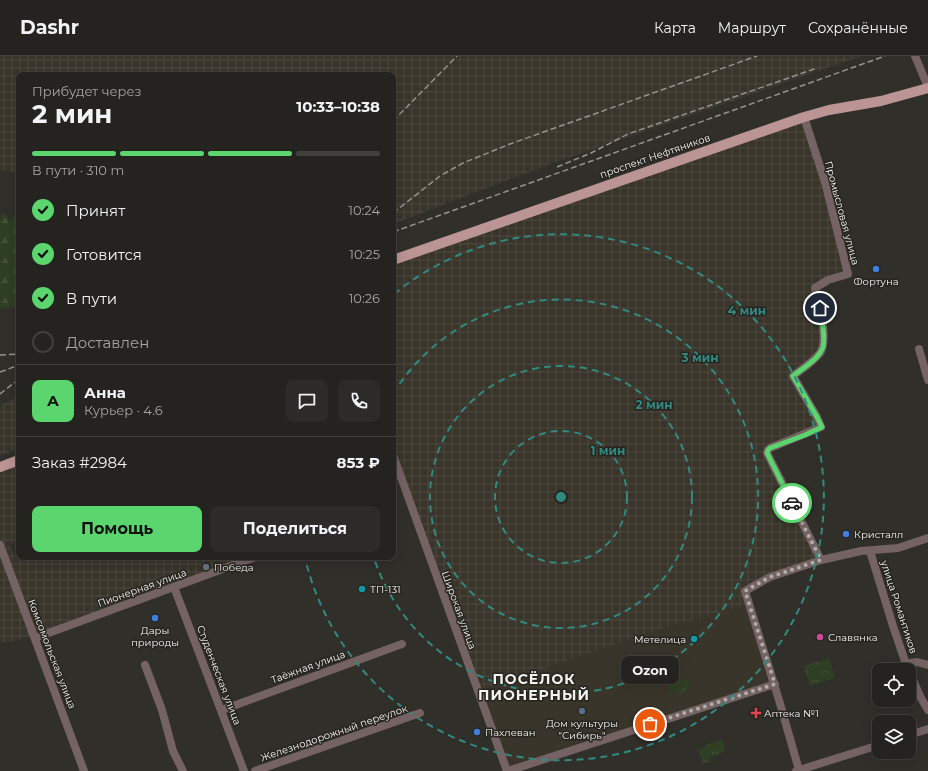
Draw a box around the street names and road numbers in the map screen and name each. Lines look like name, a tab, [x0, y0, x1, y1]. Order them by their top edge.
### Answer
street label: проспект Нефтяников	[598, 131, 712, 181]
street label: Промысловая улица	[822, 160, 862, 266]
street label: улица Романтиков	[877, 558, 920, 655]
street label: Пионерная улица	[96, 566, 188, 610]
street label: Широкая улица	[439, 569, 479, 651]
street label: Комсомольская улица	[25, 597, 79, 711]
street label: Студенческая улица	[194, 623, 244, 727]
street label: Таёжная улица	[269, 648, 347, 686]
street label: Железнодорожный переулок	[259, 702, 409, 764]

